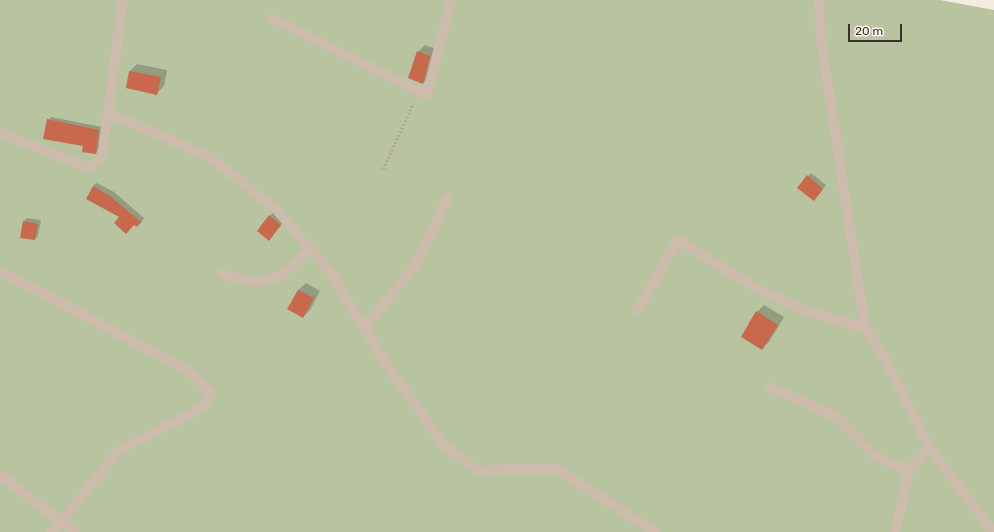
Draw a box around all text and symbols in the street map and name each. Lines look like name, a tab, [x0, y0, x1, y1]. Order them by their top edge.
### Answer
scale bar	[850, 16, 904, 42]
text: 20 m	[855, 24, 883, 38]

